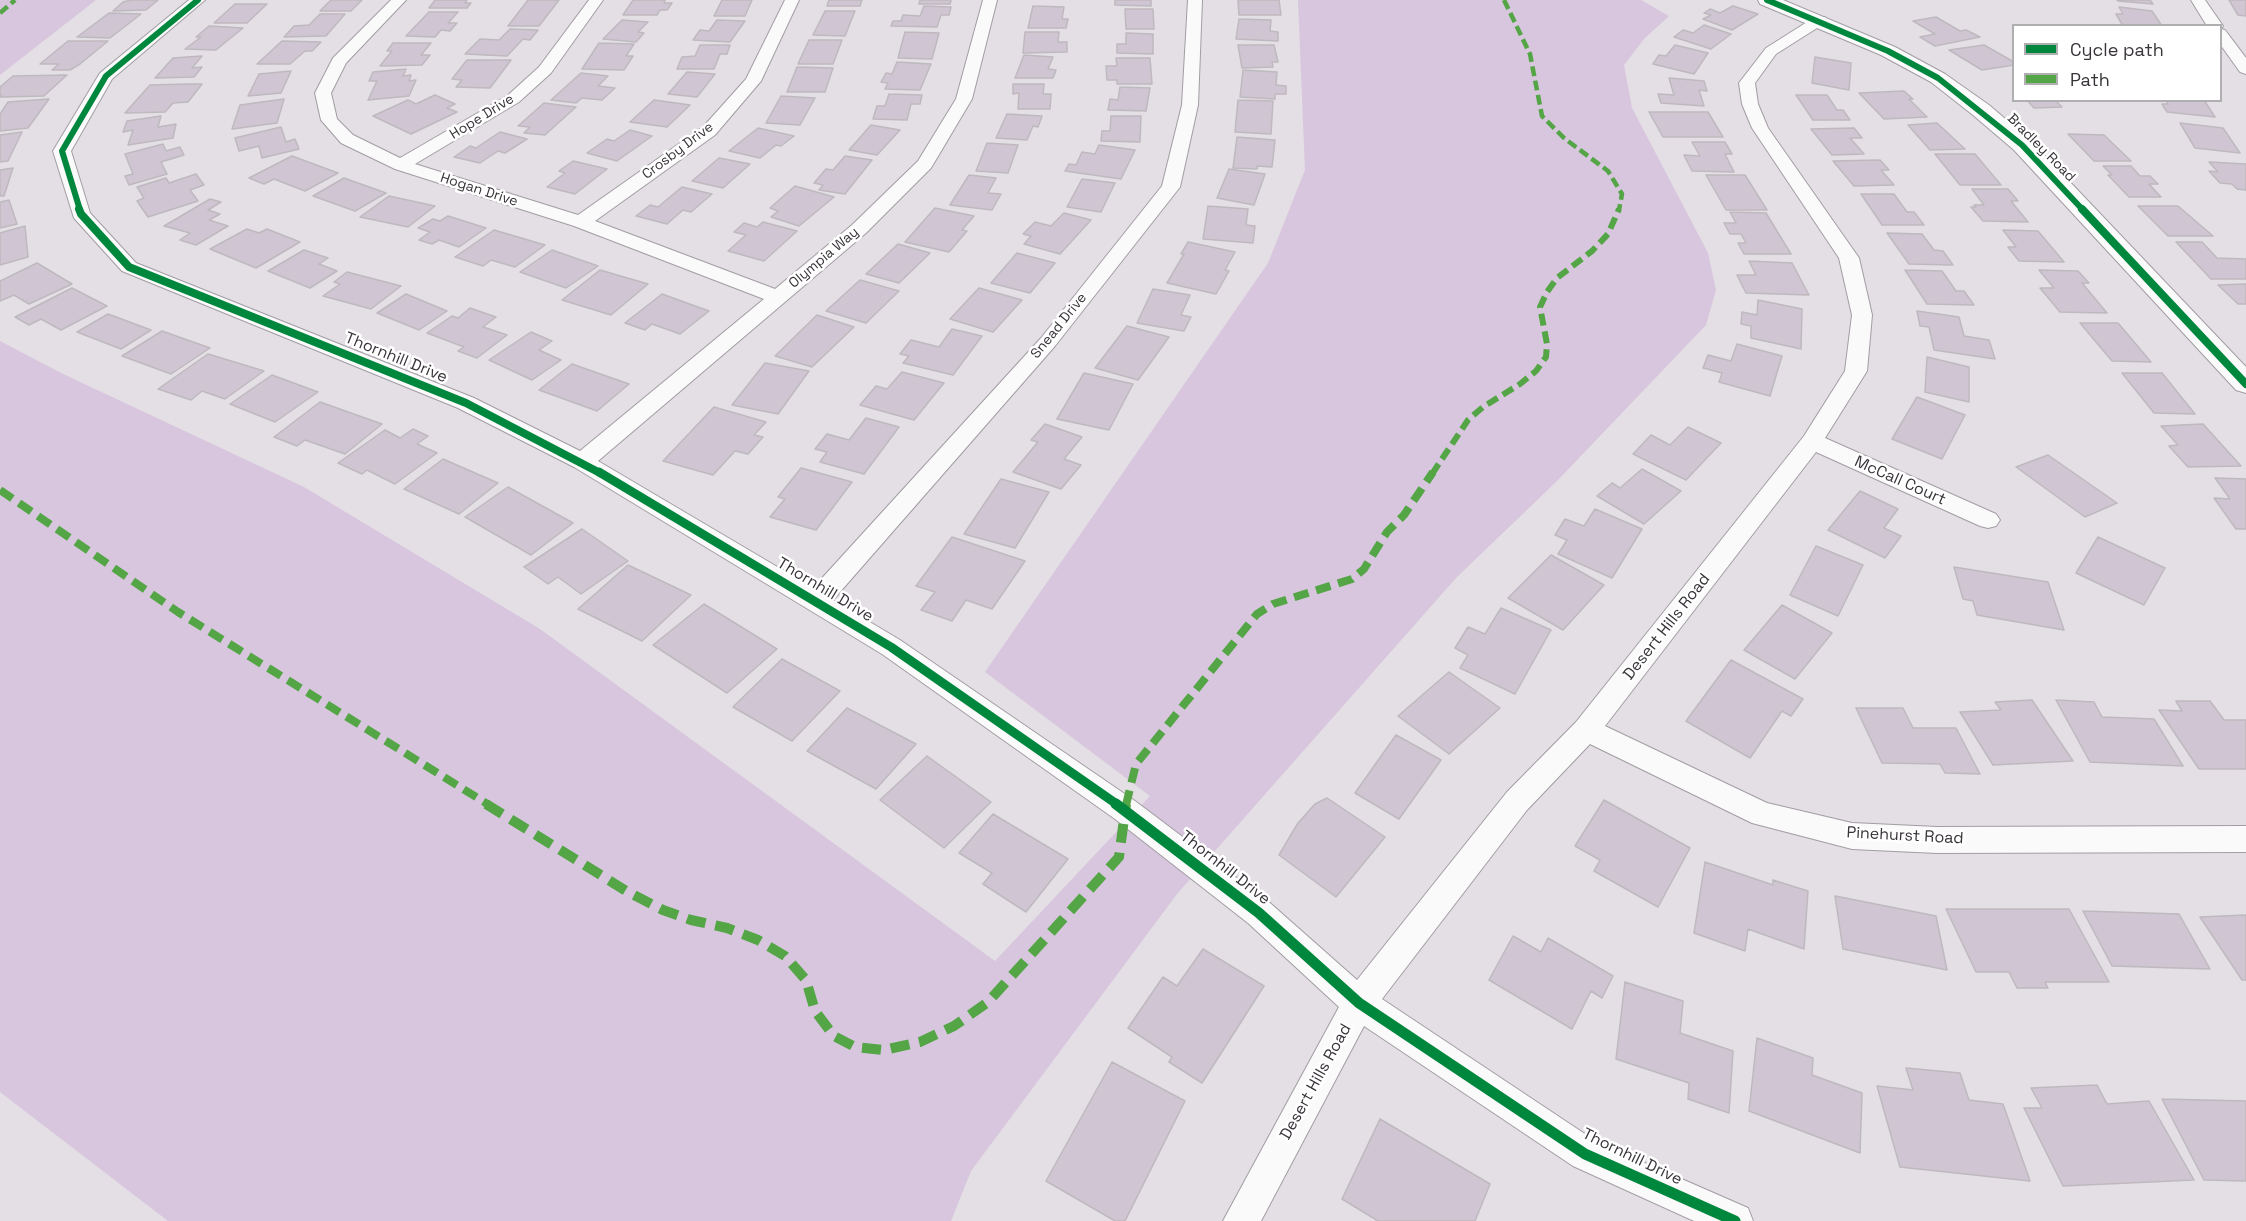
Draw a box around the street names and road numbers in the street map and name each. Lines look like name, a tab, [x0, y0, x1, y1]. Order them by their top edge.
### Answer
street label: Hope Drive	[447, 91, 517, 143]
street label: Bradley Road	[2003, 110, 2079, 186]
street label: Crosby Drive	[639, 119, 717, 183]
street label: Hogan Drive	[438, 170, 520, 210]
street label: Olympia Way	[786, 224, 862, 292]
street label: Snead Drive	[1027, 290, 1091, 362]
street label: Thornhill Drive	[342, 329, 450, 387]
street label: McCall Court	[1851, 452, 1949, 510]
street label: Thornhill Drive	[773, 554, 877, 626]
street label: Desert Hills Road	[1620, 570, 1714, 684]
street label: Pinehurst Road	[1846, 823, 1964, 849]
street label: Thornhill Drive	[1176, 827, 1274, 909]
street label: Desert Hills Road	[1276, 1021, 1356, 1143]
street label: Thornhill Drive	[1579, 1124, 1685, 1190]

